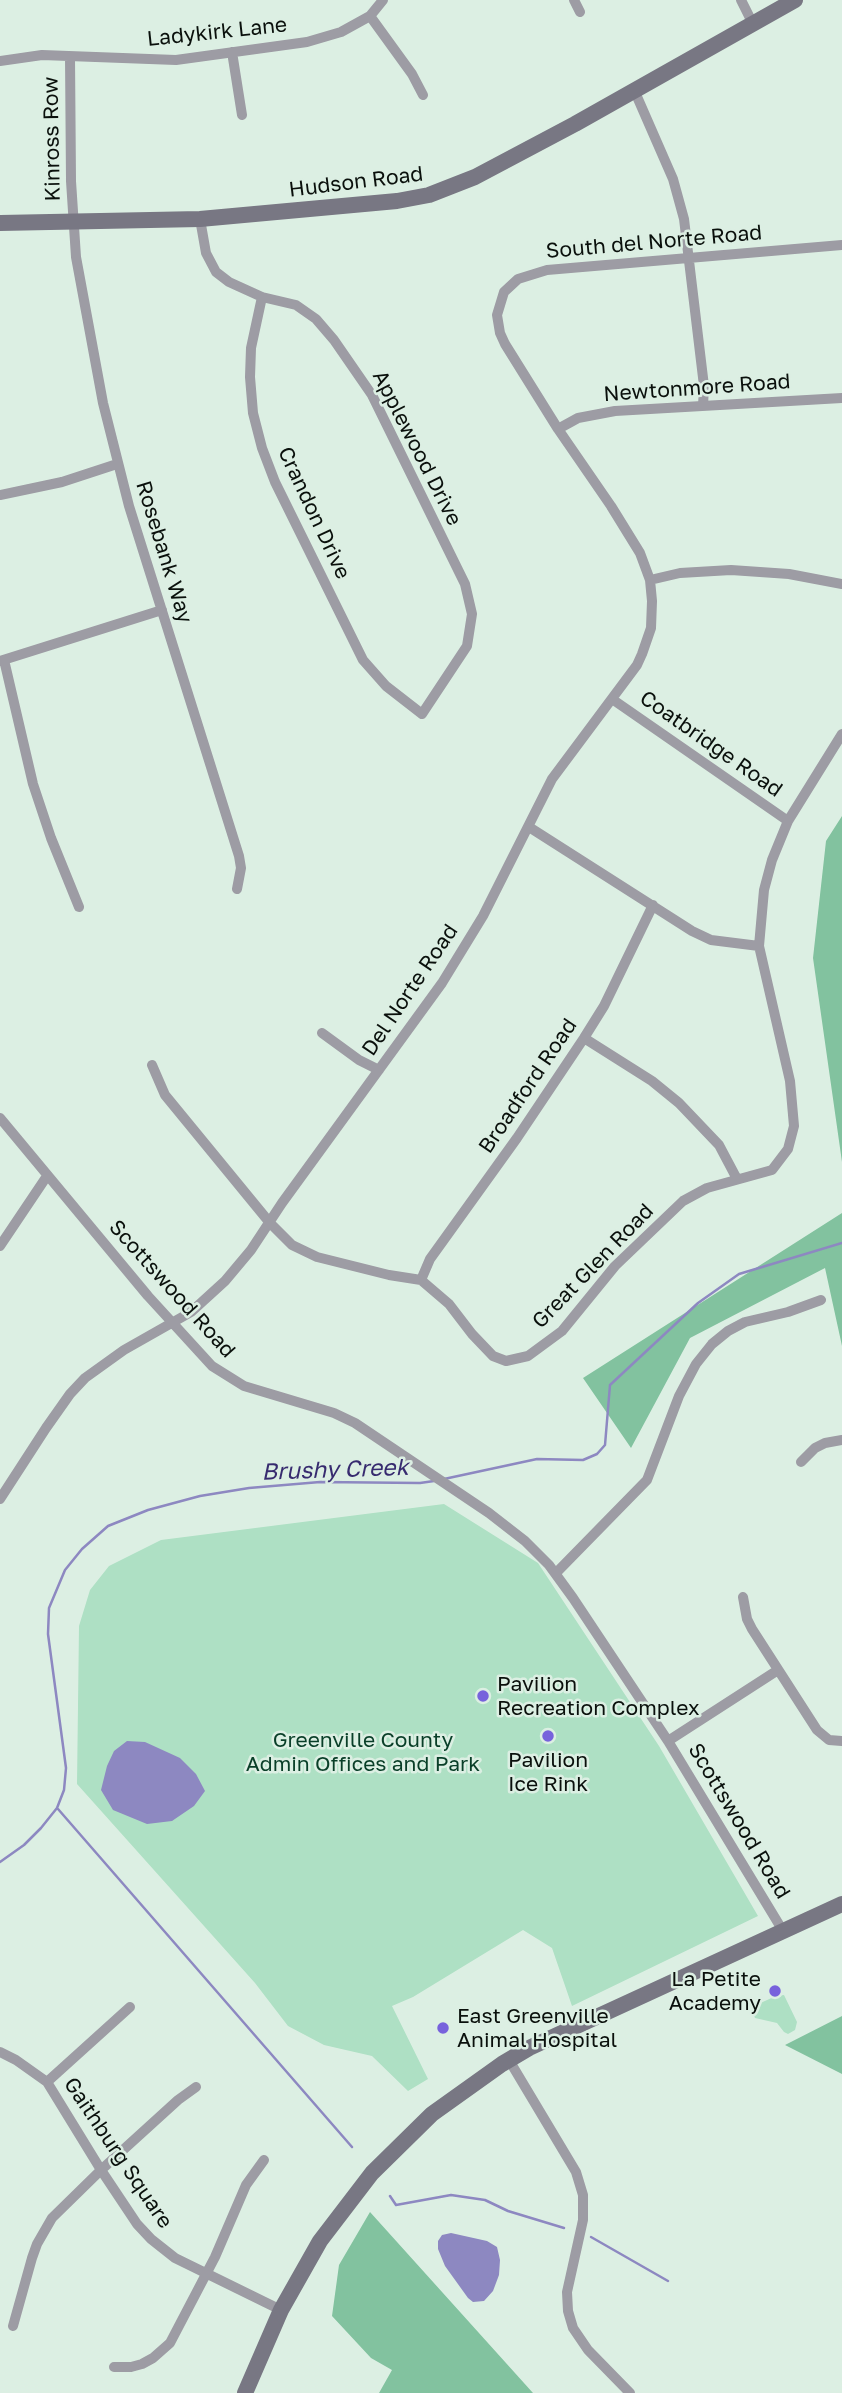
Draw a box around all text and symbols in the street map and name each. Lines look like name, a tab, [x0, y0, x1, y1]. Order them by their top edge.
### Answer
street label: Ladykirk Lane	[146, 12, 288, 52]
street label: Kinross Row	[38, 76, 66, 202]
street label: Hudson Road	[288, 161, 424, 203]
street label: South del Norte Road	[545, 220, 763, 264]
street label: Applewood Drive	[367, 366, 467, 530]
street label: Newtonmore Road	[603, 369, 791, 407]
street label: Crandon Drive	[272, 443, 356, 583]
street label: Rosebank Way	[130, 478, 198, 626]
street label: Coatbridge Road	[635, 685, 787, 803]
street label: Del Norte Road	[357, 919, 463, 1061]
street label: Broadford Road	[474, 1014, 582, 1158]
street label: Great Glen Road	[527, 1198, 659, 1334]
street label: Scottswood Road	[103, 1215, 241, 1363]
water label: Brushy Creek	[261, 1454, 409, 1486]
place label: Pavilion Recreation Complex	[497, 1671, 700, 1721]
marker: Pavilion Recreation Complex	[475, 1688, 491, 1704]
park label: Greenville County Admin Offices and Park	[246, 1727, 480, 1777]
marker: Pavilion Ice Rink	[540, 1728, 556, 1744]
street label: Scottswood Road	[683, 1739, 795, 1903]
place label: Pavilion Ice Rink	[508, 1747, 588, 1797]
place label: La Petite Academy	[669, 1966, 761, 2016]
marker: La Petite Academy	[767, 1983, 783, 1999]
place label: East Greenville Animal Hospital	[457, 2003, 617, 2053]
marker: East Greenville Animal Hospital	[435, 2020, 451, 2036]
street label: Gaithburg Square	[58, 2073, 178, 2233]

